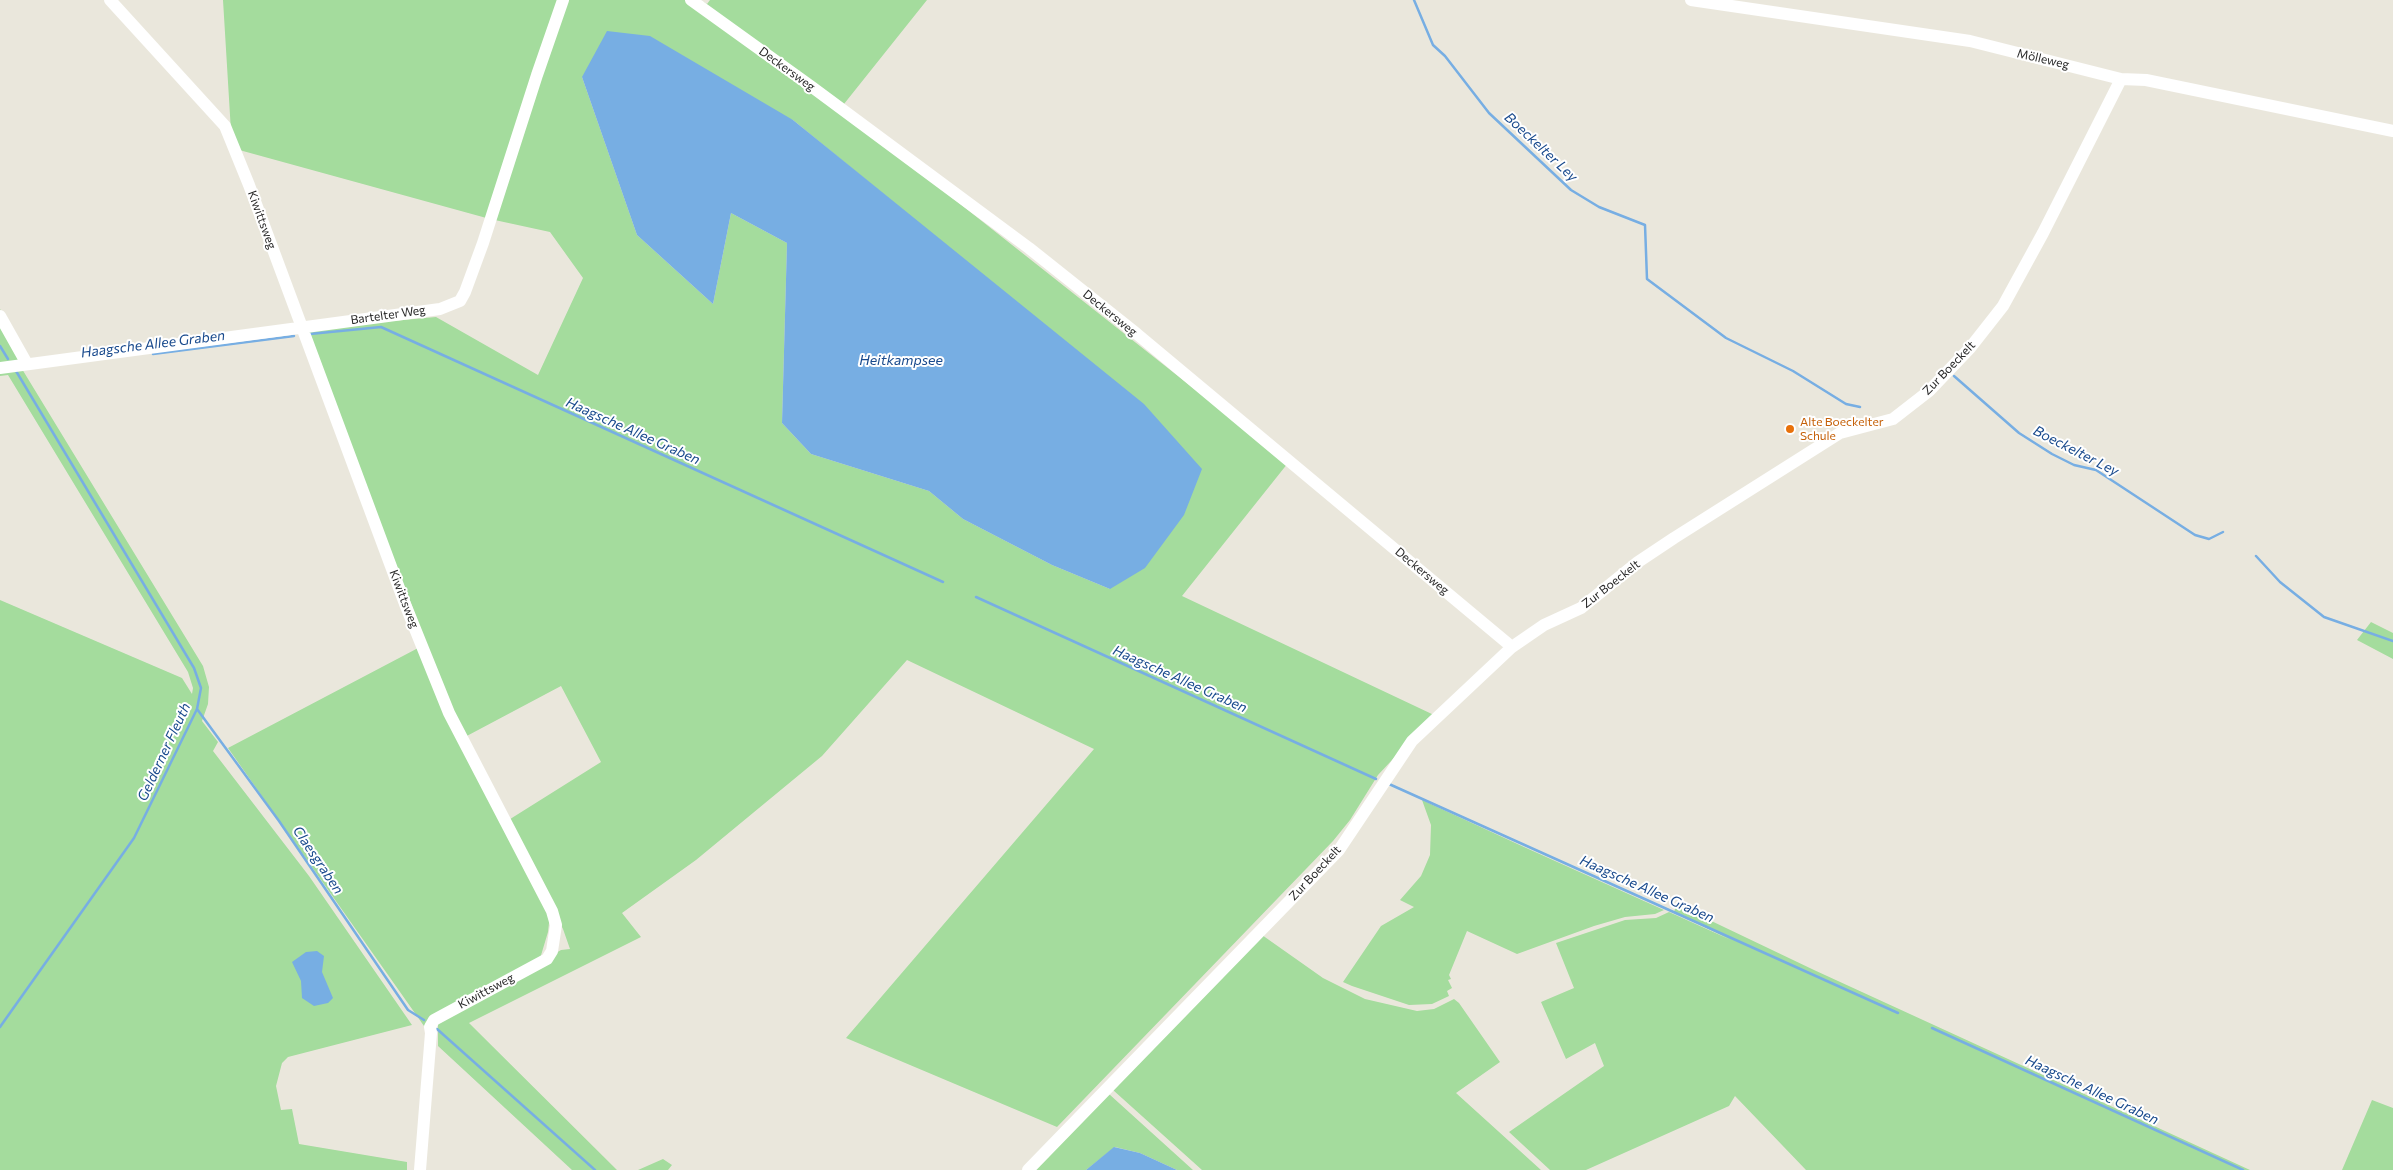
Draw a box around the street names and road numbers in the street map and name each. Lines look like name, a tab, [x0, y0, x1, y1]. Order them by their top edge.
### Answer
street label: Deckersweg	[756, 44, 818, 94]
street label: Mölleweg	[2015, 46, 2071, 72]
street label: Kiwittsweg	[245, 189, 279, 251]
street label: Deckersweg	[1080, 287, 1140, 339]
street label: Bartelter Weg	[350, 303, 426, 327]
street label: Zur Boeckelt	[1920, 338, 1978, 398]
street label: Deckersweg	[1392, 544, 1452, 598]
street label: Zur Boeckelt	[1579, 557, 1643, 611]
street label: Kiwittsweg	[386, 568, 422, 630]
street label: Zur Boeckelt	[1286, 843, 1344, 903]
street label: Kiwittsweg	[456, 970, 516, 1012]

